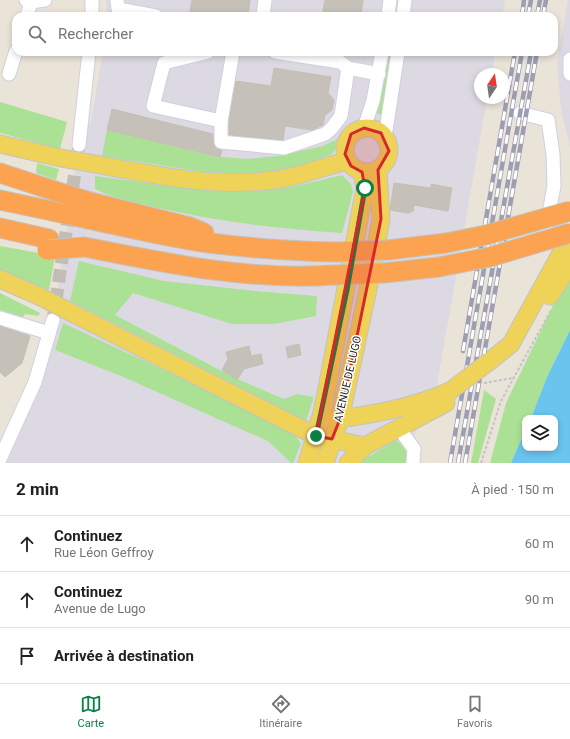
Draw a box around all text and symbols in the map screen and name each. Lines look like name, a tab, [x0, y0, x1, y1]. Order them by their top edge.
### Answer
search box	[12, 12, 558, 56]
icon: search	[26, 23, 48, 45]
text: Rechercher	[58, 25, 133, 43]
north arrow	[474, 68, 510, 104]
route start	[356, 179, 374, 197]
street label: AVENUE DE LUGO	[332, 335, 364, 423]
map controls	[522, 415, 558, 451]
button: layers	[522, 415, 558, 451]
route end	[307, 427, 325, 445]
text: 2 min	[16, 479, 59, 499]
text: À pied · 150 m	[471, 482, 554, 497]
text: Continuez	[54, 527, 122, 545]
icon: ahead	[16, 533, 38, 555]
text: 60 m	[525, 536, 554, 551]
text: Rue Léon Geffroy	[54, 545, 154, 560]
text: Continuez	[54, 583, 122, 601]
icon: ahead	[16, 589, 38, 611]
text: 90 m	[525, 592, 554, 607]
text: Avenue de Lugo	[54, 601, 146, 616]
icon: arrive	[16, 645, 38, 667]
text: Arrivée à destination	[54, 647, 194, 665]
tab: Carte	[78, 693, 104, 730]
tab: Itinéraire	[259, 693, 302, 730]
tab: Favoris	[457, 693, 492, 730]

